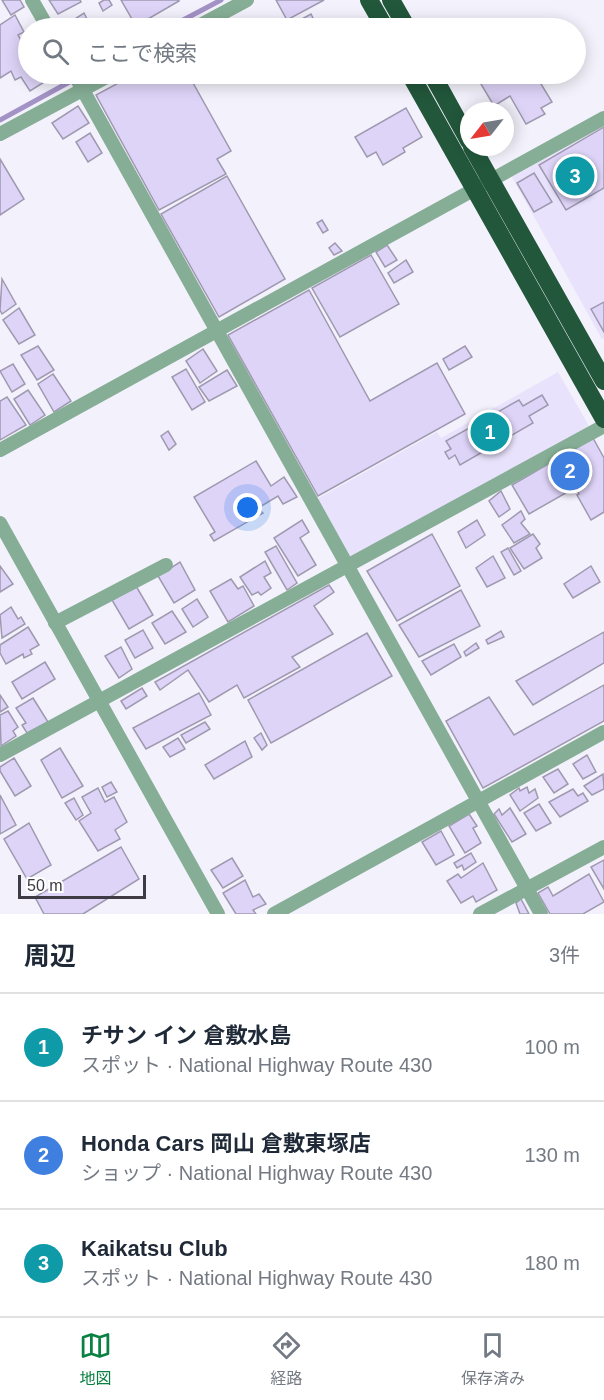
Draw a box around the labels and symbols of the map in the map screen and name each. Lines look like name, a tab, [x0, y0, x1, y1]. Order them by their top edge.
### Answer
north arrow	[460, 102, 514, 156]
pin: 3	[556, 154, 594, 198]
pin: 1	[470, 410, 510, 454]
pin: 2	[550, 448, 590, 494]
your location	[233, 493, 262, 522]
scale bar	[18, 872, 146, 900]

